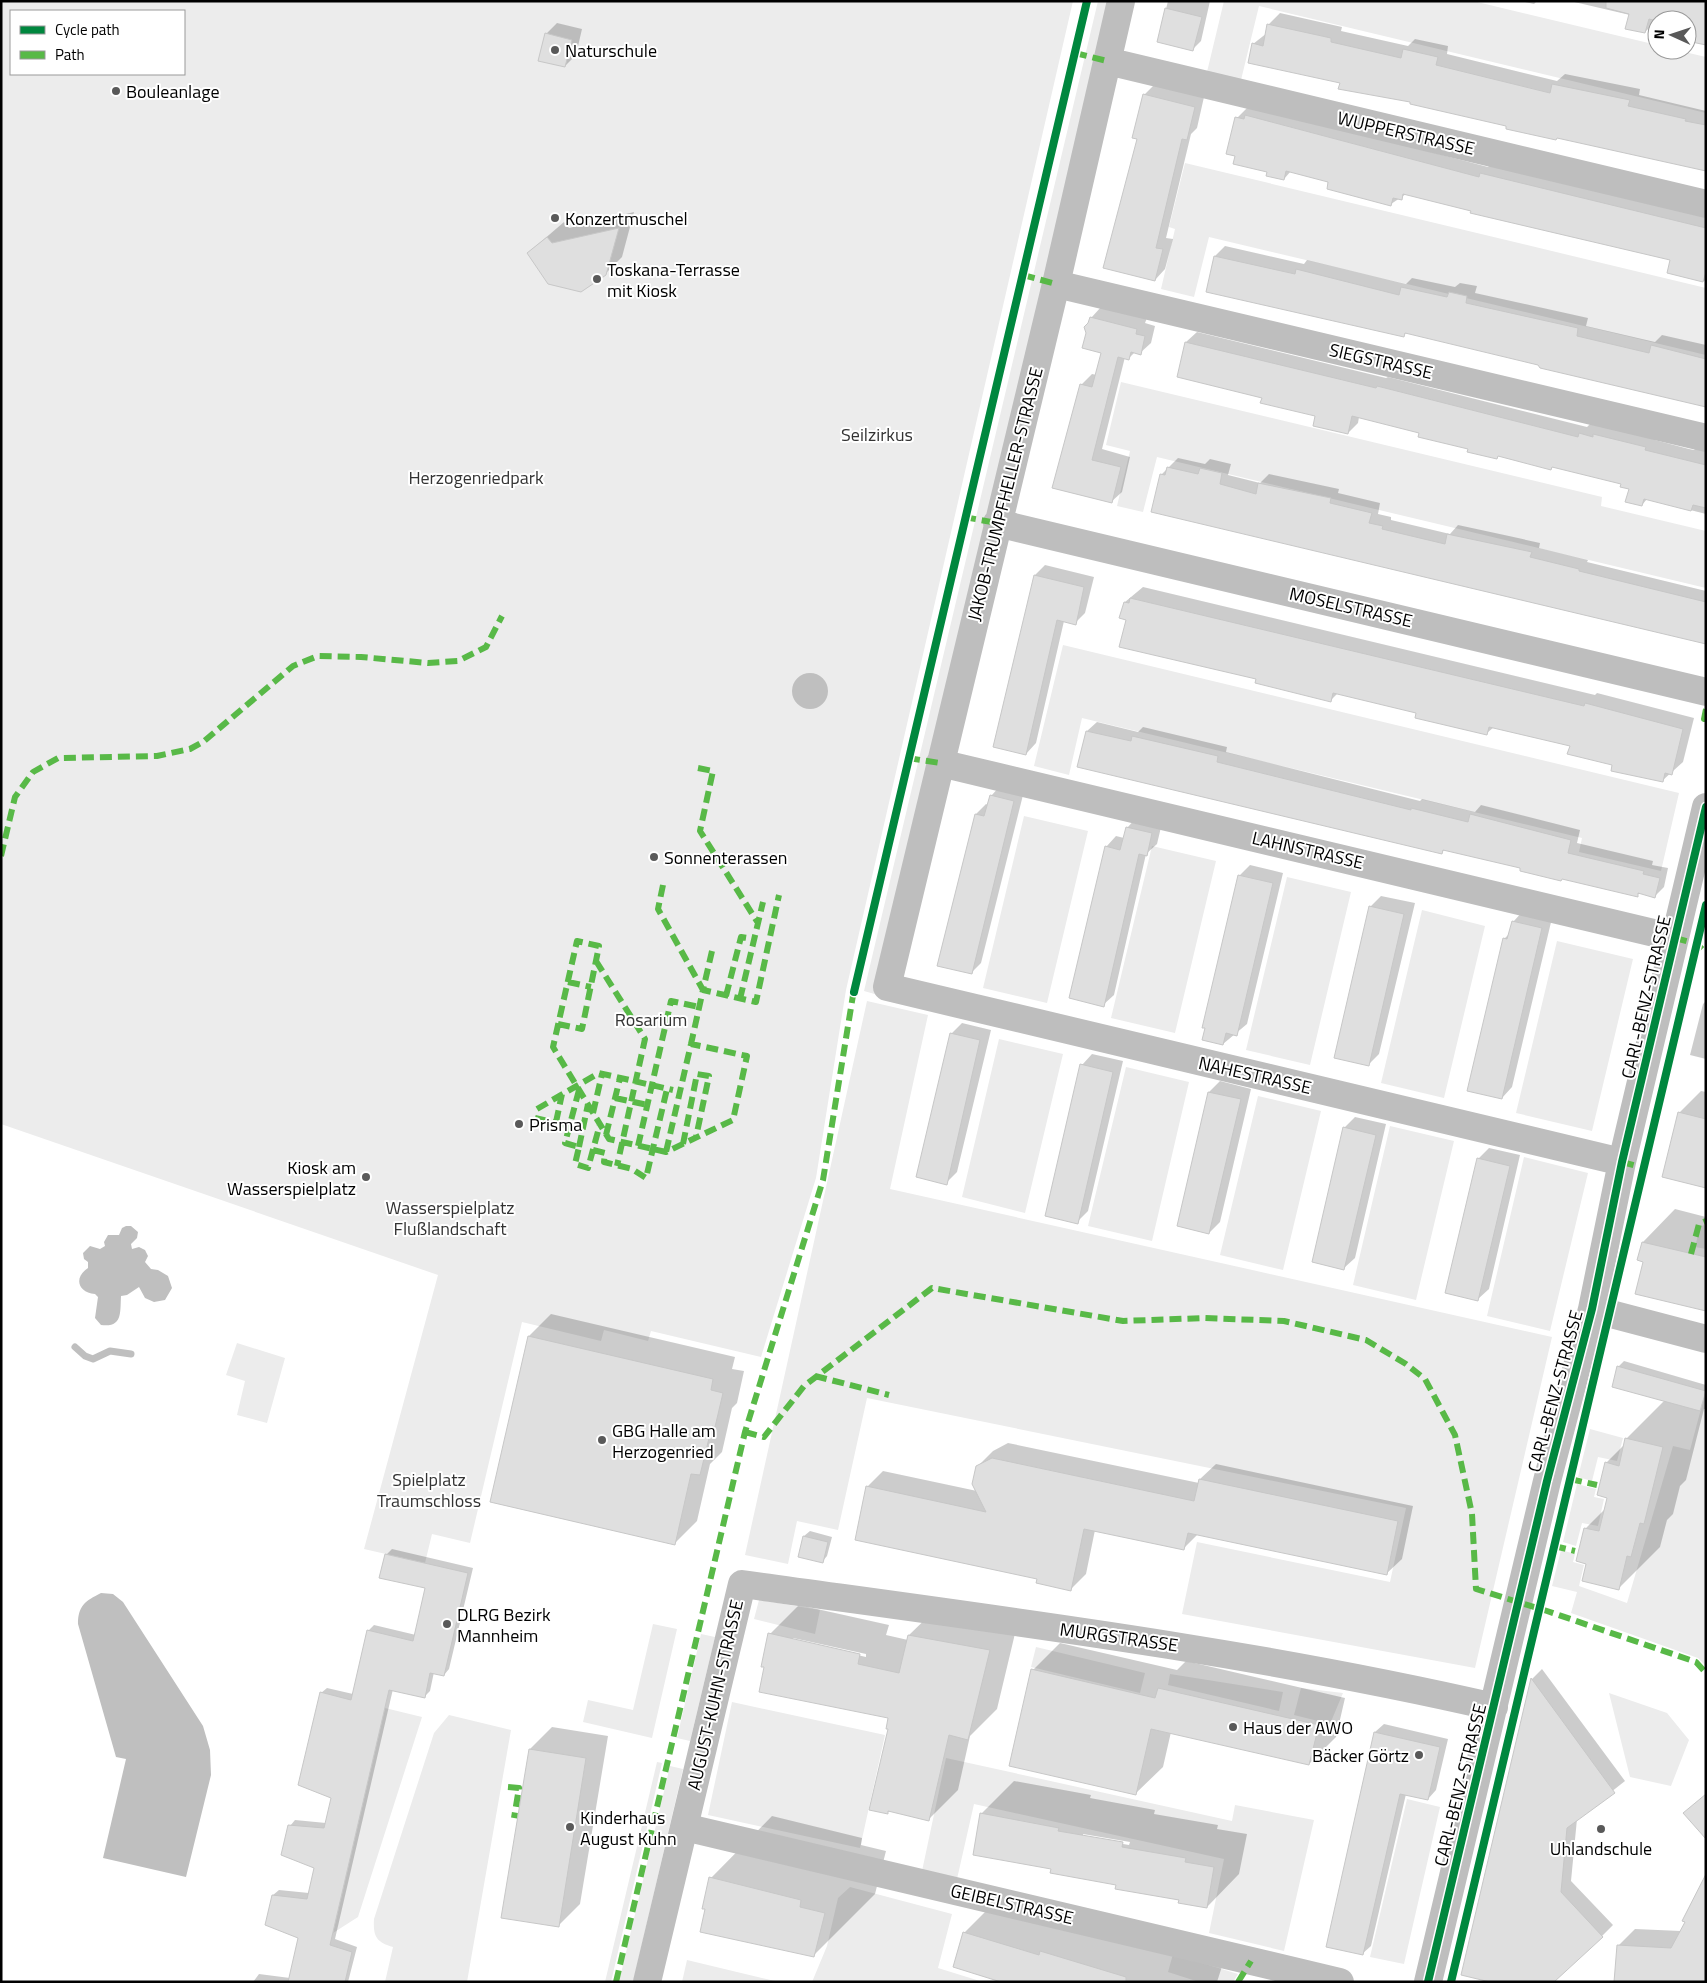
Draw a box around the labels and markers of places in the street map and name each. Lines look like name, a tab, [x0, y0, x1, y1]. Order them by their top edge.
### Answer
place label: Naturschule	[565, 37, 657, 64]
marker: Naturschule	[549, 44, 561, 56]
place label: Bouleanlage	[126, 78, 220, 105]
marker: Bouleanlage	[110, 85, 122, 97]
place label: Konzertmuschel	[565, 205, 688, 232]
marker: Konzertmuschel	[549, 212, 561, 224]
place label: Toskana-Terrasse mit Kiosk	[607, 256, 740, 304]
marker: Toskana-Terrasse mit Kiosk	[591, 273, 603, 285]
place label: Sonnenterassen	[664, 844, 787, 871]
marker: Sonnenterassen	[648, 851, 660, 863]
place label: Prisma	[529, 1111, 582, 1138]
marker: Prisma	[513, 1118, 525, 1130]
place label: Kiosk am Wasserspielplatz	[227, 1154, 356, 1202]
marker: Kiosk am Wasserspielplatz	[360, 1171, 372, 1183]
place label: GBG Halle am Herzogenried	[612, 1417, 716, 1465]
marker: GBG Halle am Herzogenried	[596, 1434, 608, 1446]
place label: DLRG Bezirk Mannheim	[457, 1601, 551, 1649]
marker: DLRG Bezirk Mannheim	[441, 1618, 453, 1630]
place label: Haus der AWO	[1243, 1714, 1353, 1741]
marker: Haus der AWO	[1227, 1721, 1239, 1733]
place label: Bäcker Görtz	[1312, 1742, 1409, 1769]
marker: Bäcker Görtz	[1413, 1749, 1425, 1761]
place label: Kinderhaus August Kuhn	[580, 1804, 677, 1852]
marker: Kinderhaus August Kuhn	[564, 1821, 576, 1833]
marker: Uhlandschule	[1595, 1823, 1607, 1835]
place label: Uhlandschule	[1550, 1835, 1652, 1862]

